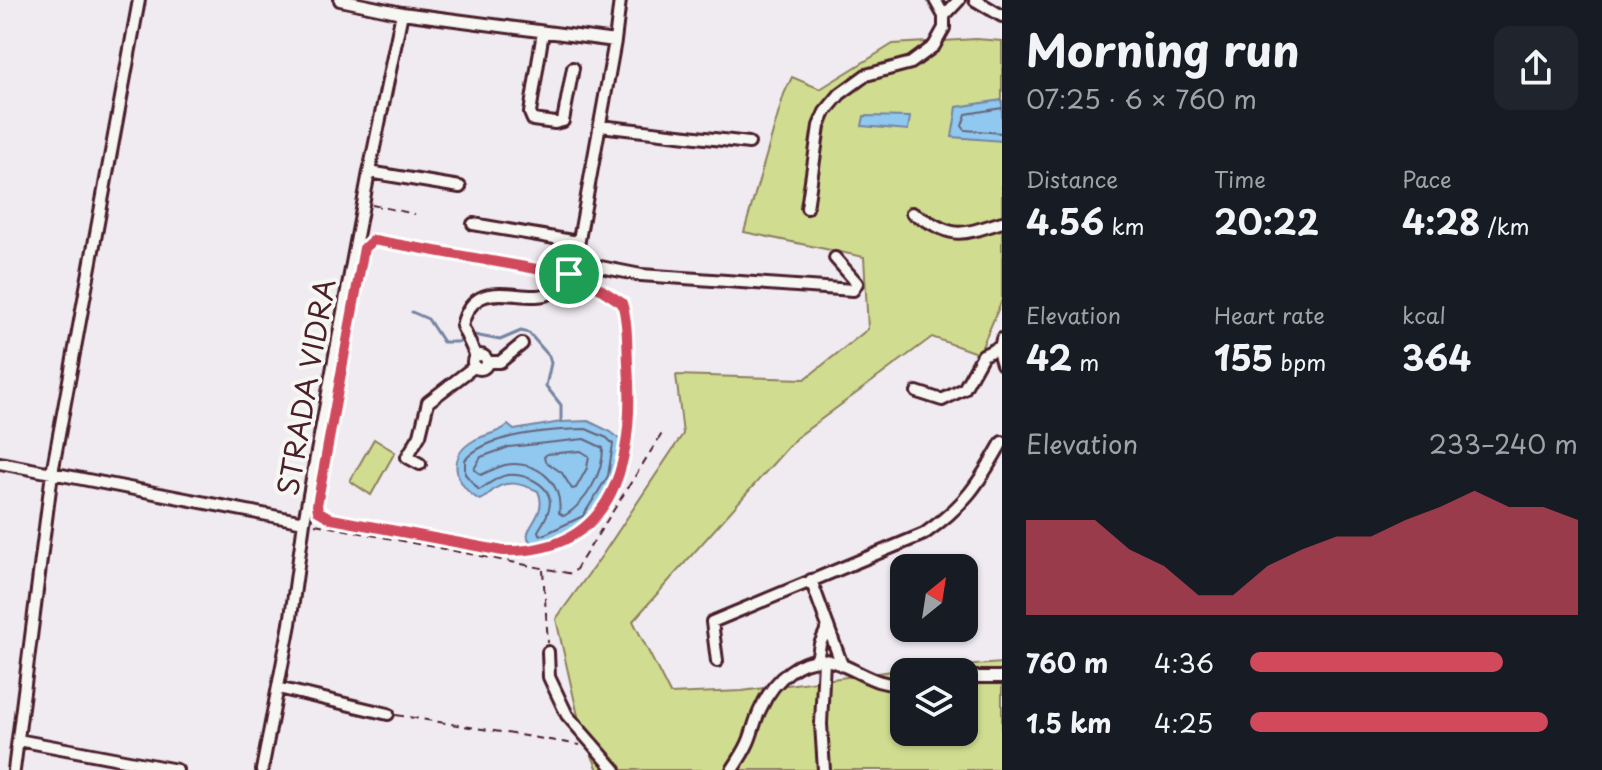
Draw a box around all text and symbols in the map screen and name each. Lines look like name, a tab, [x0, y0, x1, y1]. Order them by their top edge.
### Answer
text: Morning run	[1026, 16, 1300, 82]
button: share	[1494, 26, 1578, 110]
text: 07:25 · 6 × 760 m	[1026, 79, 1257, 118]
text: Distance	[1026, 162, 1118, 195]
text: Time	[1214, 162, 1266, 195]
text: Pace	[1402, 162, 1452, 195]
text: 4.56	[1026, 195, 1104, 247]
text: 20:22	[1214, 195, 1319, 247]
text: 4:28	[1402, 195, 1480, 247]
text: km	[1104, 209, 1144, 242]
text: /km	[1480, 209, 1530, 242]
pin	[535, 240, 603, 308]
icon: arrive	[547, 252, 591, 296]
street label: STRADA VIDRA	[265, 275, 345, 499]
text: Elevation	[1026, 298, 1121, 331]
text: Heart rate	[1214, 298, 1325, 331]
text: kcal	[1402, 298, 1446, 331]
text: 42	[1026, 331, 1072, 383]
text: 155	[1214, 331, 1273, 383]
text: 364	[1402, 331, 1471, 383]
text: m	[1072, 345, 1099, 378]
text: bpm	[1273, 345, 1326, 378]
text: Elevation	[1026, 424, 1138, 463]
text: 233–240 m	[1429, 424, 1578, 463]
north arrow	[890, 554, 978, 642]
map controls	[890, 554, 978, 746]
text: 760 m	[1026, 643, 1108, 682]
text: 4:36	[1154, 643, 1214, 682]
button: layers	[890, 658, 978, 746]
text: 1.5 km	[1026, 703, 1112, 742]
text: 4:25	[1154, 703, 1213, 742]

